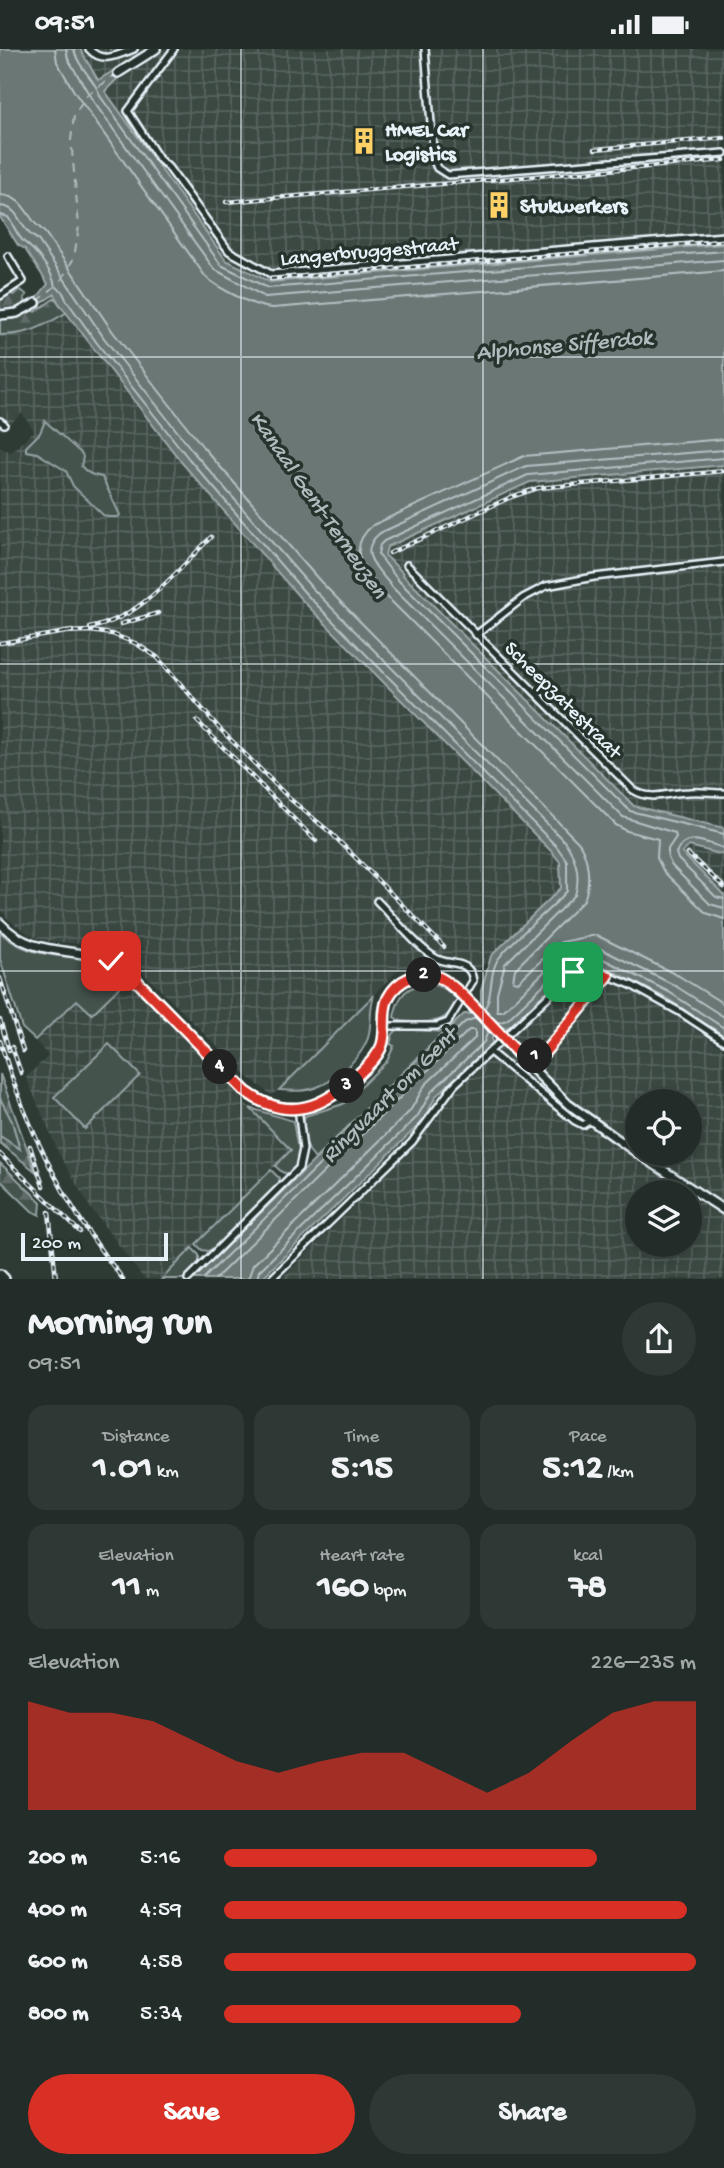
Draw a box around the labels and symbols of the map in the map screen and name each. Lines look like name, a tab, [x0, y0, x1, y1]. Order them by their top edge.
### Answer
place label: HMEL Car Logistics	[385, 120, 470, 169]
building icon: HMEL Car Logistics	[349, 126, 379, 156]
building icon: Stukwerkers	[484, 190, 514, 220]
place label: Stukwerkers	[520, 196, 629, 221]
street label: Langerbruggestraat	[279, 233, 462, 274]
water label: Alphonse Sifferdok	[475, 325, 656, 368]
water label: Kanaal Gent-Terneuzen	[242, 407, 392, 605]
street label: Scheepzatestraat	[497, 637, 627, 767]
pin	[81, 931, 141, 991]
pin	[543, 942, 603, 1002]
pin: 2	[406, 957, 442, 993]
water label: Ringvaart om Gent	[317, 1021, 466, 1170]
pin: 1	[518, 1039, 552, 1073]
pin: 4	[202, 1049, 238, 1085]
pin: 3	[330, 1069, 364, 1103]
scale bar	[21, 1230, 168, 1262]

